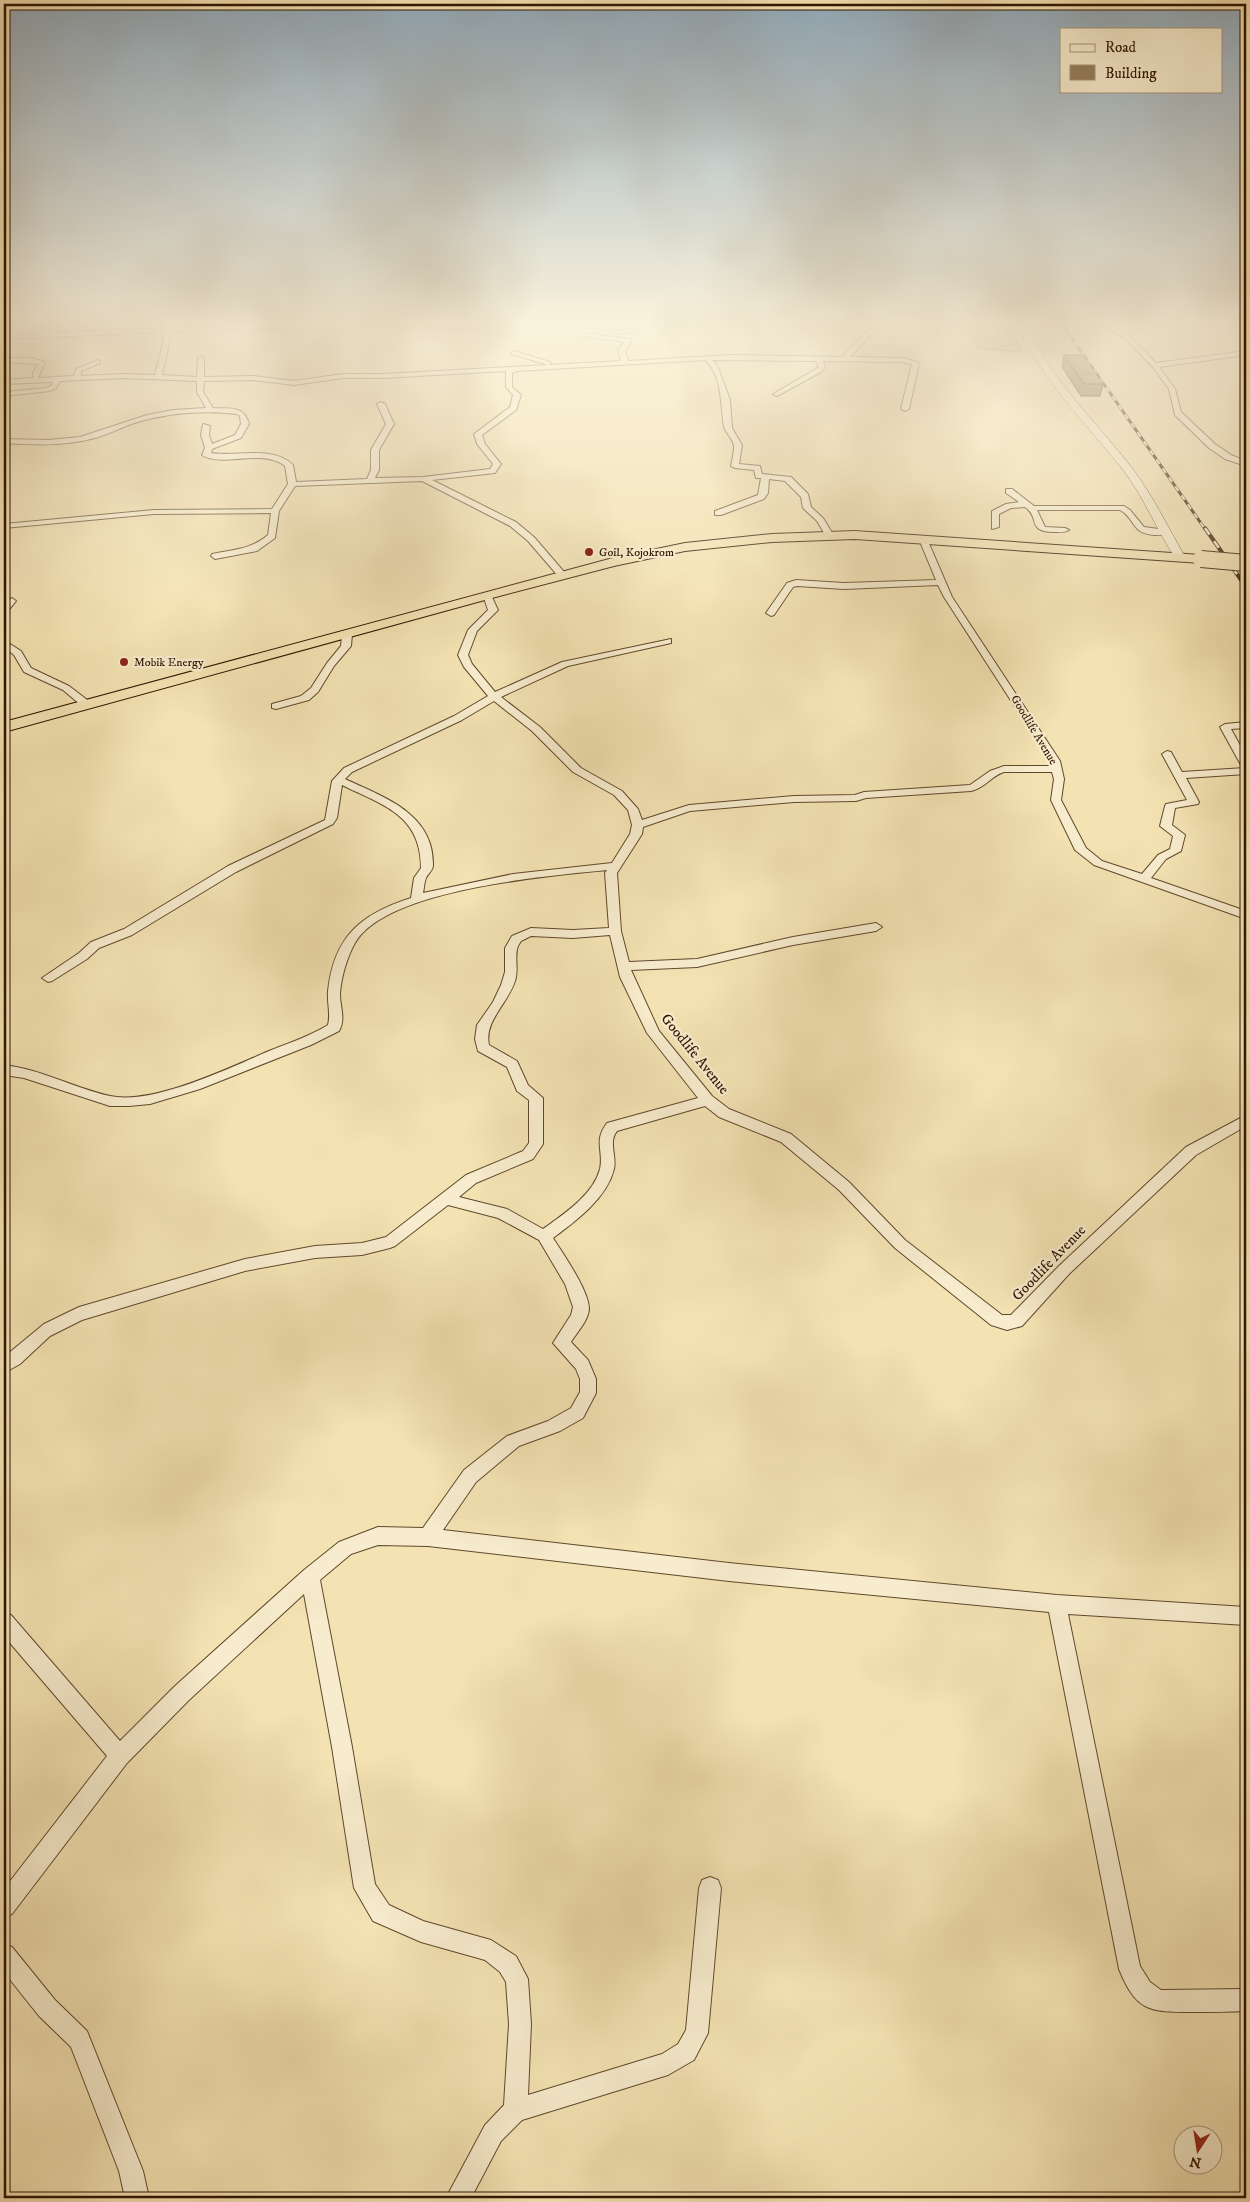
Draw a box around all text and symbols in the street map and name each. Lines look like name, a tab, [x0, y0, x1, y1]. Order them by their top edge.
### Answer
legend	[1060, 28, 1222, 92]
text: Road	[1105, 38, 1137, 57]
text: Building	[1105, 64, 1157, 83]
place label: Goil, Kojokrom	[599, 545, 674, 560]
marker: Goil, Kojokrom	[583, 546, 595, 558]
place label: Mobik Energy	[134, 655, 204, 670]
marker: Mobik Energy	[118, 656, 130, 668]
street label: Goodlife Avenue	[1007, 692, 1061, 768]
street label: Goodlife Avenue	[657, 1010, 733, 1098]
street label: Goodlife Avenue	[1008, 1221, 1090, 1305]
north arrow	[1172, 2124, 1222, 2174]
text: N	[1188, 2152, 1203, 2172]

